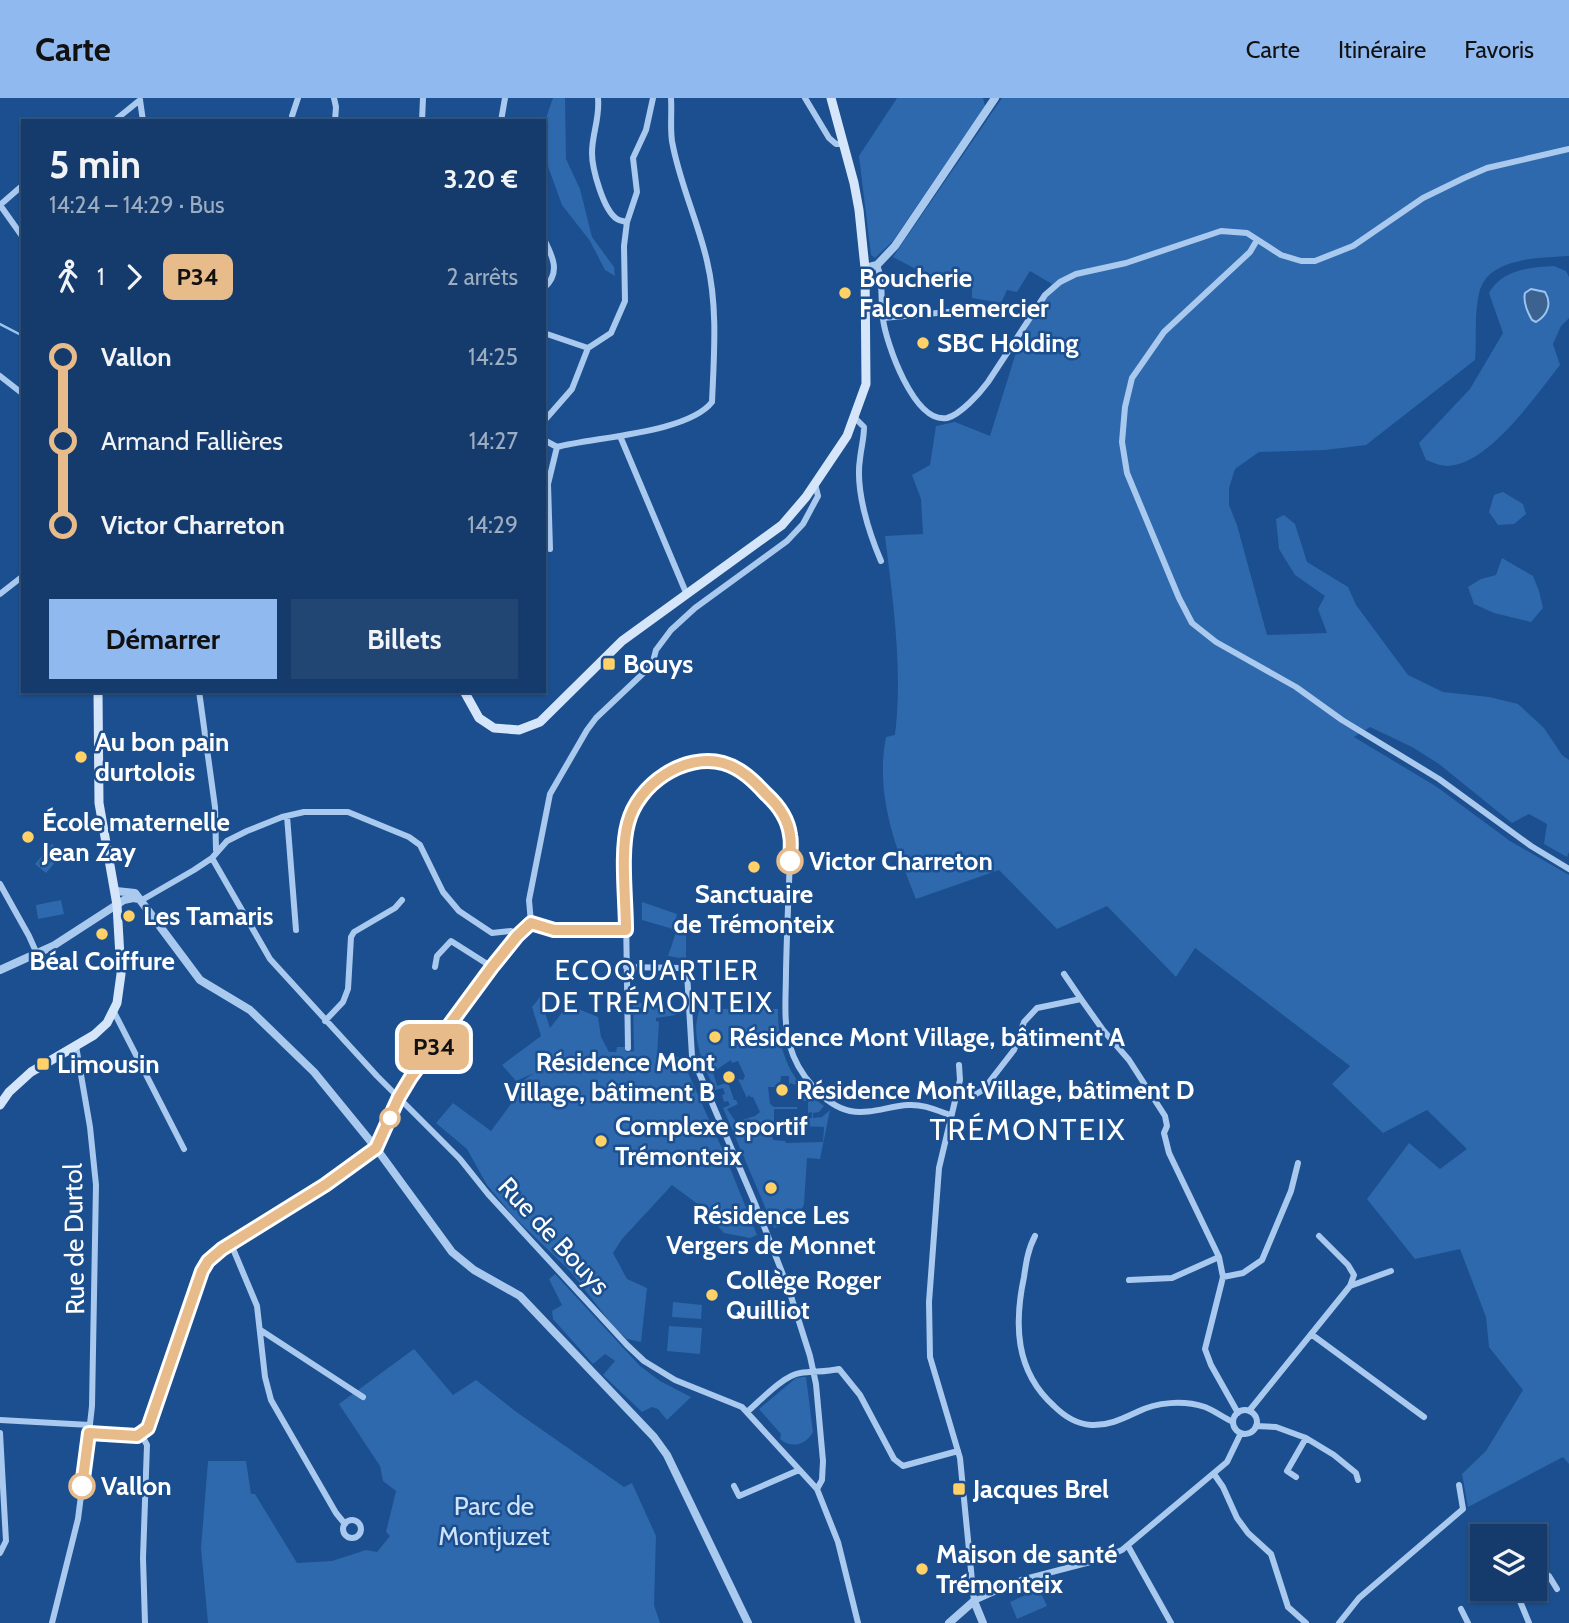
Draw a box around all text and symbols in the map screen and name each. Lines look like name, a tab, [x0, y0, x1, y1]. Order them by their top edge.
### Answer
text: Carte	[35, 29, 111, 69]
text: Carte	[1246, 35, 1300, 64]
text: Itinéraire	[1338, 35, 1426, 64]
text: Favoris	[1464, 35, 1534, 64]
text: 5 min	[49, 141, 141, 188]
text: 3.20 €	[444, 163, 518, 195]
text: 14:24 – 14:29 · Bus	[49, 191, 225, 219]
icon: walk	[49, 258, 87, 296]
icon: forward	[115, 258, 153, 296]
text: P34	[177, 262, 219, 291]
place label: Boucherie Falcon Lemercier	[859, 262, 1049, 324]
text: 1	[97, 263, 105, 291]
text: 2 arrêts	[446, 263, 518, 291]
marker: Boucherie Falcon Lemercier	[837, 285, 853, 301]
place label: SBC Holding	[937, 327, 1079, 359]
marker: SBC Holding	[915, 335, 931, 351]
text: Vallon	[101, 341, 172, 373]
text: 14:25	[468, 343, 518, 371]
text: Armand Fallières	[101, 425, 283, 457]
text: 14:27	[469, 427, 518, 455]
text: Victor Charreton	[101, 509, 285, 541]
text: 14:29	[467, 511, 518, 539]
button: Démarrer	[49, 599, 277, 679]
button: Billets	[291, 599, 518, 679]
place label: Bouys	[623, 648, 693, 680]
marker: Bouys	[601, 656, 617, 672]
place label: Au bon pain durtolois	[95, 726, 229, 788]
marker: Au bon pain durtolois	[73, 749, 89, 765]
place label: École maternelle Jean Zay	[41, 806, 230, 868]
marker: École maternelle Jean Zay	[20, 829, 36, 845]
place label: Victor Charreton	[809, 845, 993, 877]
marker: Victor Charreton	[777, 848, 803, 874]
marker: Sanctuaire de Trémonteix	[746, 859, 762, 875]
place label: Sanctuaire de Trémonteix	[673, 878, 835, 940]
place label: Les Tamaris	[143, 900, 273, 932]
marker: Les Tamaris	[121, 908, 137, 924]
marker: Béal Coiffure	[94, 926, 110, 942]
place label: Béal Coiffure	[29, 945, 175, 977]
district label: ECOQUARTIER DE TRÉMONTEIX	[540, 953, 774, 1019]
place label: Résidence Mont Village, bâtiment A	[729, 1021, 1126, 1053]
line badge: P34	[394, 1024, 474, 1070]
marker: Résidence Mont Village, bâtiment A	[707, 1029, 723, 1045]
text: P34	[413, 1032, 455, 1061]
place label: Résidence Mont Village, bâtiment B	[504, 1046, 715, 1108]
place label: Limousin	[57, 1048, 160, 1080]
marker: Limousin	[35, 1056, 51, 1072]
marker: Résidence Mont Village, bâtiment B	[721, 1069, 737, 1085]
place label: Résidence Mont Village, bâtiment D	[796, 1074, 1195, 1106]
marker: Résidence Mont Village, bâtiment D	[774, 1082, 790, 1098]
unlabelled marker	[380, 1108, 400, 1128]
place label: Complexe sportif Trémonteix	[615, 1110, 808, 1172]
district label: TRÉMONTEIX	[929, 1111, 1127, 1148]
marker: Complexe sportif Trémonteix	[593, 1133, 609, 1149]
street label: Rue de Durtol	[57, 1163, 91, 1315]
street label: Rue de Bouys	[491, 1171, 617, 1302]
marker: Résidence Les Vergers de Monnet	[763, 1180, 779, 1196]
place label: Résidence Les Vergers de Monnet	[666, 1199, 876, 1261]
place label: Collège Roger Quilliot	[726, 1264, 881, 1326]
marker: Collège Roger Quilliot	[704, 1287, 720, 1303]
place label: Vallon	[101, 1470, 172, 1502]
marker: Vallon	[69, 1473, 95, 1499]
place label: Jacques Brel	[972, 1473, 1109, 1505]
marker: Jacques Brel	[951, 1481, 967, 1497]
park label: Parc de Montjuzet	[438, 1490, 550, 1552]
map controls	[1470, 1524, 1547, 1601]
button: layers	[1470, 1524, 1547, 1601]
place label: Maison de santé Trémonteix	[936, 1538, 1117, 1600]
marker: Maison de santé Trémonteix	[914, 1561, 930, 1577]

